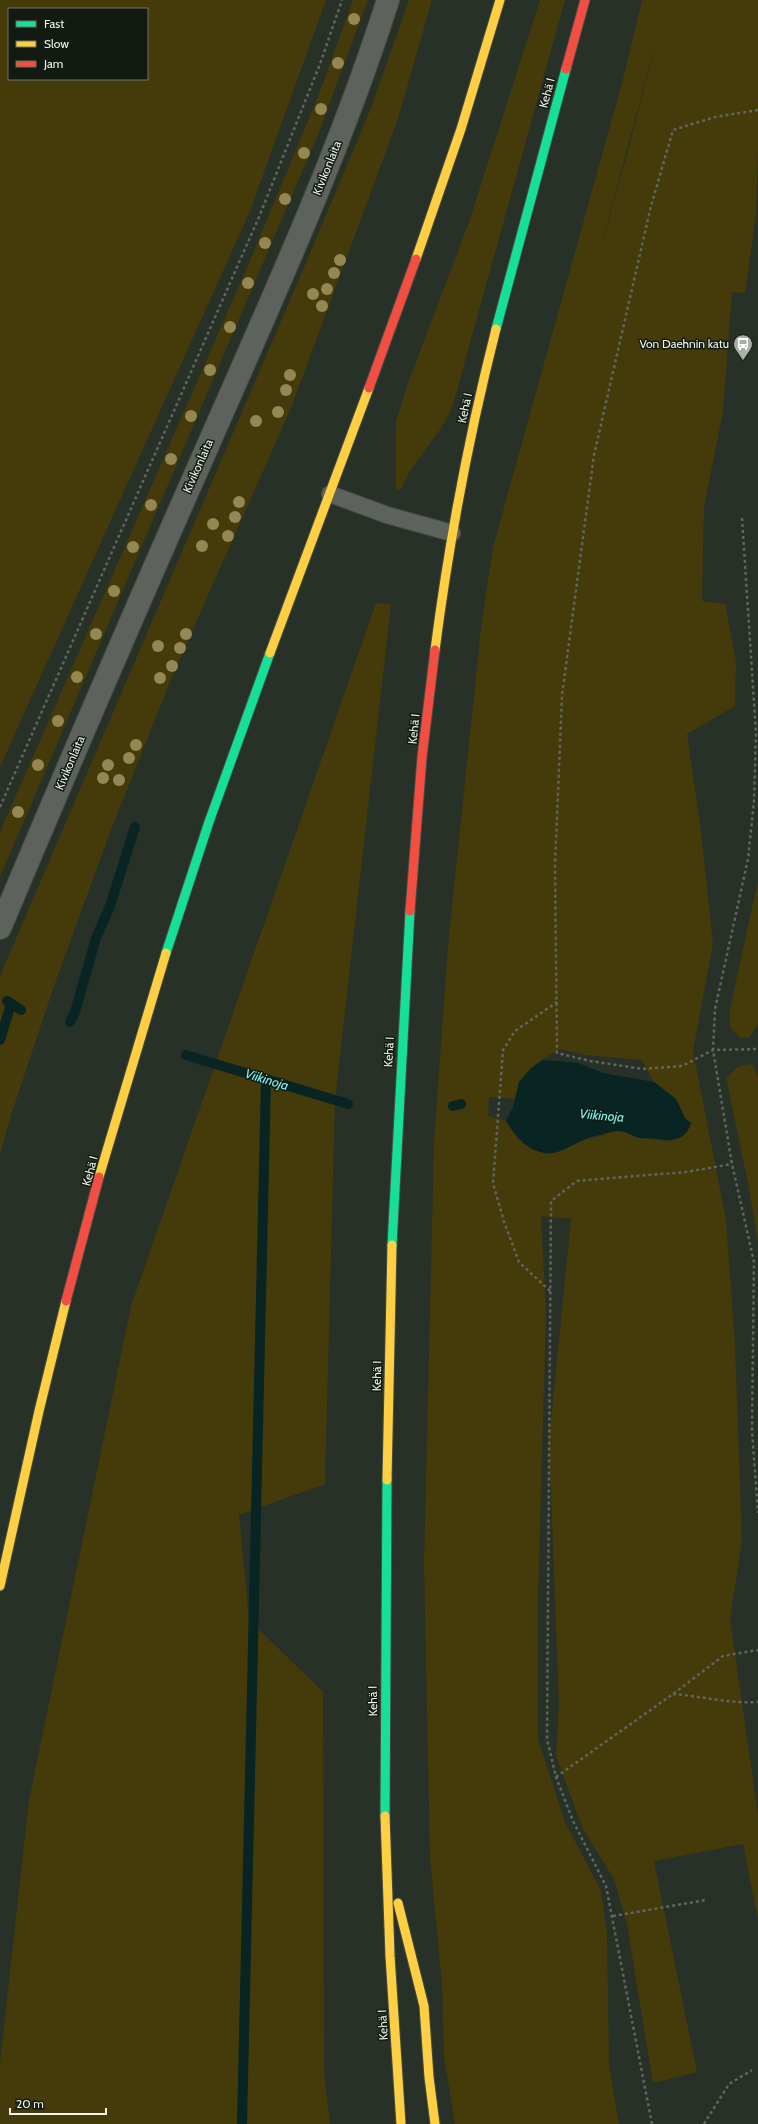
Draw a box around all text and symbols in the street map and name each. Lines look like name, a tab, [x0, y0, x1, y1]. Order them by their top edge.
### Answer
legend	[8, 8, 148, 80]
text: Fast	[44, 16, 64, 31]
text: Slow	[44, 36, 69, 51]
text: Jam	[43, 56, 63, 71]
street label: Kehä I	[535, 76, 558, 110]
street label: Kivikonlaita	[309, 138, 344, 197]
bus stop icon: Von Daehnin katu	[732, 333, 754, 361]
place label: Von Daehnin katu	[639, 336, 729, 351]
street label: Kehä I	[454, 391, 475, 424]
street label: Kivikonlaita	[179, 436, 216, 495]
street label: Kehä I	[404, 713, 423, 745]
street label: Kivikonlaita	[51, 733, 88, 792]
street label: Kehä I	[380, 1036, 397, 1068]
water label: Viikinoja	[243, 1065, 291, 1094]
water label: Viikinoja	[579, 1105, 625, 1126]
street label: Kehä I	[78, 1154, 101, 1188]
street label: Kehä I	[369, 1361, 384, 1391]
street label: Kehä I	[365, 1686, 380, 1716]
street label: Kehä I	[374, 2009, 391, 2041]
scale bar	[10, 2090, 106, 2116]
text: 20 m	[16, 2096, 44, 2111]

